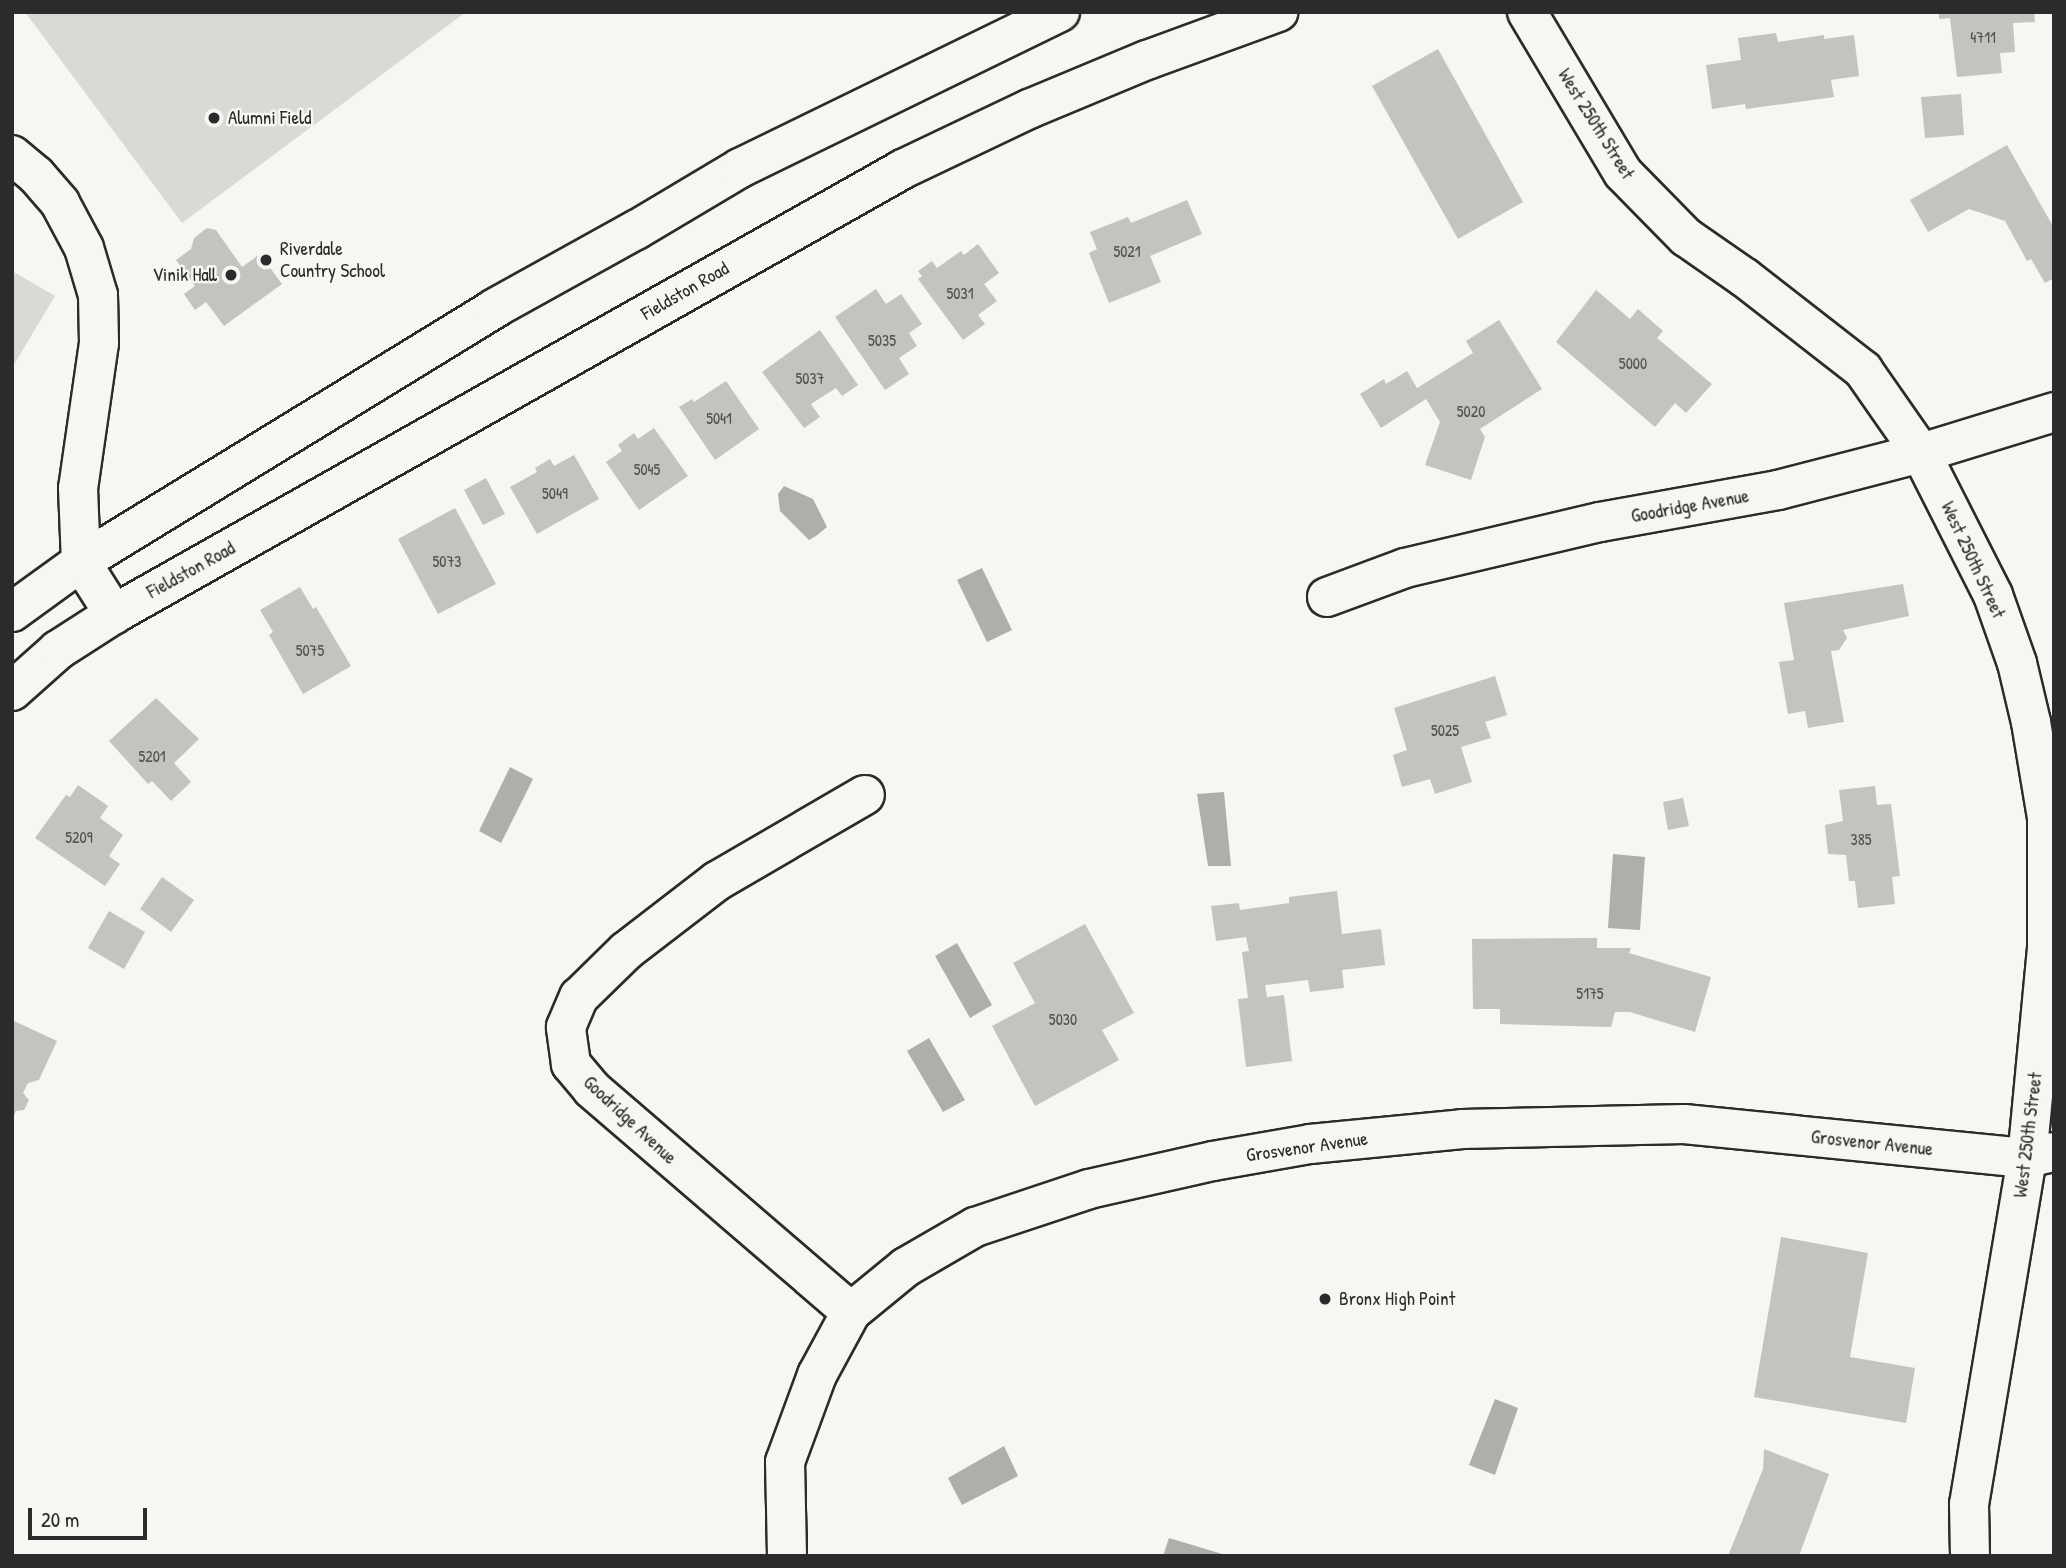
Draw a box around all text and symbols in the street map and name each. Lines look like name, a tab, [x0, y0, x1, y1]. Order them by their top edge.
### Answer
house number: 4711	[1970, 27, 1996, 47]
street label: West 250th Street	[1553, 65, 1639, 183]
place label: Alumni Field	[228, 107, 311, 129]
marker: Alumni Field	[206, 110, 222, 126]
place label: Riverdale Country School	[280, 238, 385, 282]
house number: 5021	[1113, 241, 1141, 261]
marker: Riverdale Country School	[258, 252, 274, 268]
street label: Fieldston Road	[637, 257, 733, 325]
place label: Vinik Hall	[152, 264, 217, 286]
marker: Vinik Hall	[223, 267, 239, 283]
house number: 5031	[947, 283, 973, 303]
house number: 5035	[868, 330, 896, 350]
house number: 5000	[1619, 353, 1647, 373]
house number: 5037	[795, 368, 825, 388]
house number: 5020	[1457, 401, 1485, 421]
house number: 5041	[706, 408, 732, 428]
house number: 5045	[634, 459, 660, 479]
house number: 5049	[542, 483, 568, 503]
street label: Goodridge Avenue	[1629, 484, 1751, 528]
street label: West 250th Street	[1936, 498, 2010, 622]
street label: Fieldston Road	[143, 537, 239, 603]
house number: 5073	[432, 551, 462, 571]
house number: 5075	[296, 640, 324, 660]
house number: 5025	[1431, 720, 1459, 740]
house number: 5201	[138, 746, 166, 766]
house number: 5209	[65, 827, 93, 847]
house number: 385	[1851, 829, 1871, 849]
house number: 5175	[1576, 983, 1604, 1003]
house number: 5030	[1049, 1009, 1077, 1029]
street label: Goodridge Avenue	[579, 1071, 681, 1169]
street label: West 250th Street	[2009, 1071, 2047, 1199]
street label: Grosvenor Avenue	[1810, 1125, 1934, 1161]
street label: Grosvenor Avenue	[1245, 1127, 1369, 1167]
place label: Bronx High Point	[1339, 1288, 1455, 1310]
marker: Bronx High Point	[1317, 1291, 1333, 1307]
scale bar	[32, 1494, 150, 1538]
text: 20 m	[41, 1505, 79, 1534]

